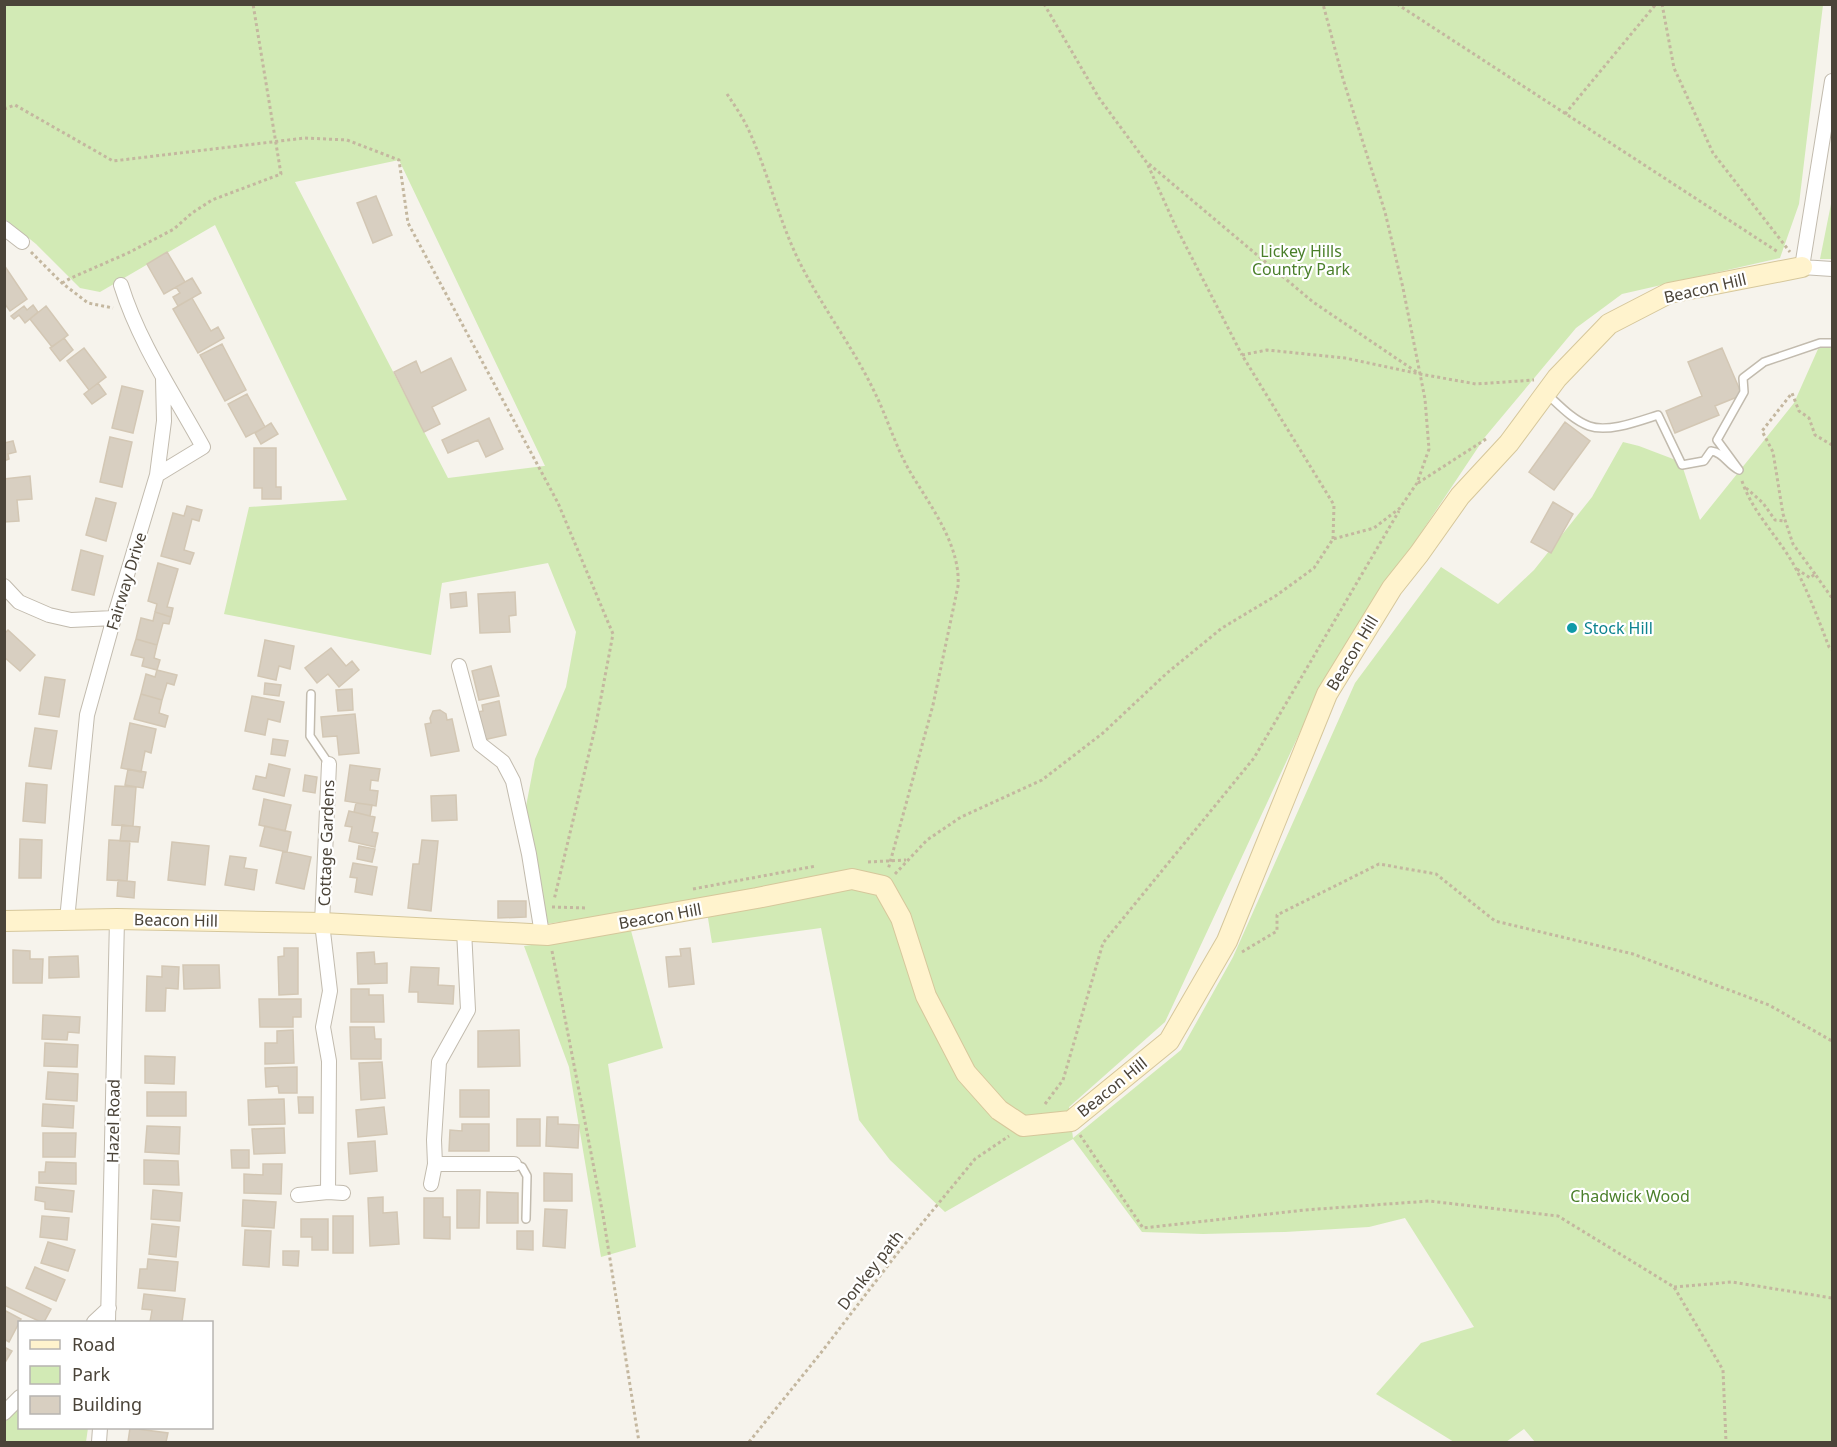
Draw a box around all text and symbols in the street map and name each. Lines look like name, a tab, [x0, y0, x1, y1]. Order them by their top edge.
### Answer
park label: Lickey Hills Country Park	[1252, 240, 1350, 280]
street label: Beacon Hill	[1662, 268, 1748, 308]
street label: Fairway Drive	[101, 529, 151, 633]
street label: Beacon Hill	[1321, 611, 1383, 695]
place label: Stock Hill	[1584, 617, 1653, 639]
marker: Stock Hill	[1565, 621, 1579, 635]
street label: Cottage Gardens	[313, 779, 339, 907]
street label: Beacon Hill	[617, 898, 703, 934]
street label: Beacon Hill	[134, 908, 218, 932]
street label: Beacon Hill	[1072, 1052, 1152, 1122]
street label: Hazel Road	[101, 1079, 125, 1163]
park label: Chadwick Wood	[1570, 1185, 1690, 1207]
street label: Donkey path	[832, 1226, 908, 1314]
legend	[18, 1321, 213, 1429]
text: Road	[72, 1332, 115, 1356]
text: Park	[72, 1362, 110, 1386]
text: Building	[72, 1392, 142, 1416]

